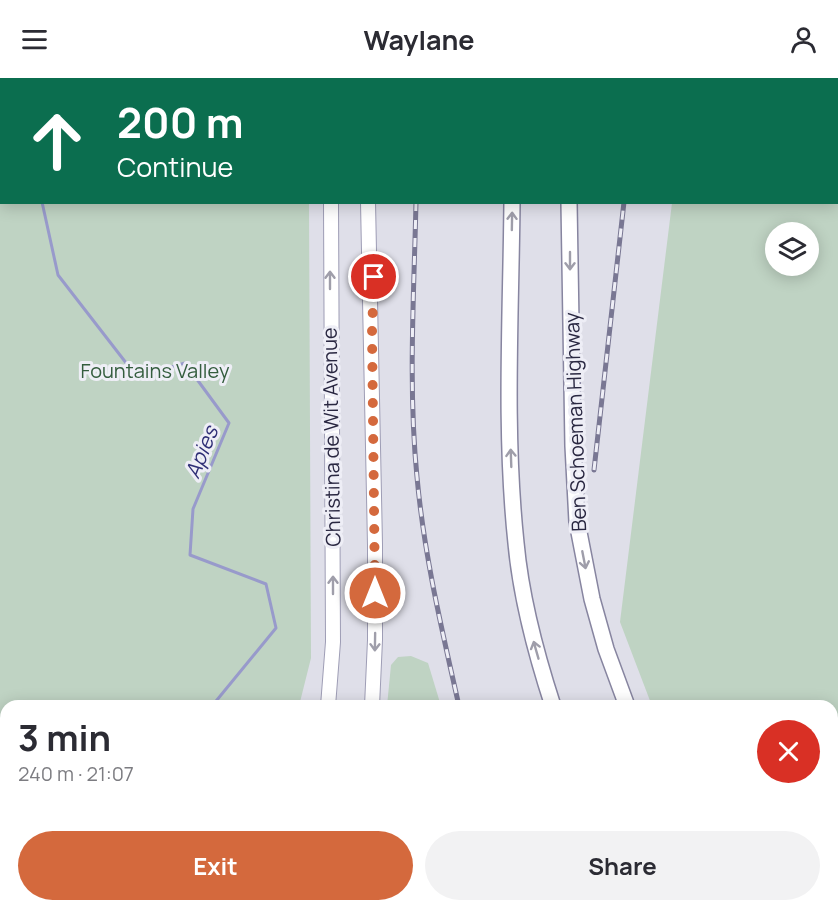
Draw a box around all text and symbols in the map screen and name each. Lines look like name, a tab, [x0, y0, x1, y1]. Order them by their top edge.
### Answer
text: Waylane	[363, 21, 475, 58]
icon: menu	[18, 23, 51, 56]
icon: person	[787, 23, 820, 56]
text: 200 m	[117, 93, 243, 151]
icon: ahead	[18, 102, 96, 180]
text: Continue	[117, 148, 233, 185]
one-way arrow	[506, 211, 518, 231]
map controls	[765, 222, 819, 276]
button: layers	[765, 222, 819, 276]
one-way arrow	[564, 250, 576, 270]
pin	[348, 251, 399, 302]
icon: arrive	[357, 260, 390, 293]
one-way arrow	[324, 271, 336, 291]
street label: Ben Schoeman Highway	[558, 311, 592, 532]
street label: Christina de Wit Avenue	[316, 327, 346, 547]
park label: Fountains Valley	[80, 357, 230, 384]
water label: Apies	[178, 420, 225, 482]
one-way arrow	[505, 448, 517, 468]
one-way arrow	[579, 550, 590, 570]
position arrow	[343, 561, 407, 625]
one-way arrow	[327, 576, 339, 596]
one-way arrow	[369, 632, 381, 652]
one-way arrow	[530, 641, 542, 660]
text: 3 min	[18, 713, 111, 762]
button: close	[757, 720, 820, 783]
text: 240 m · 21:07	[18, 760, 134, 787]
button: Exit	[18, 831, 413, 900]
button: Share	[425, 831, 820, 900]

